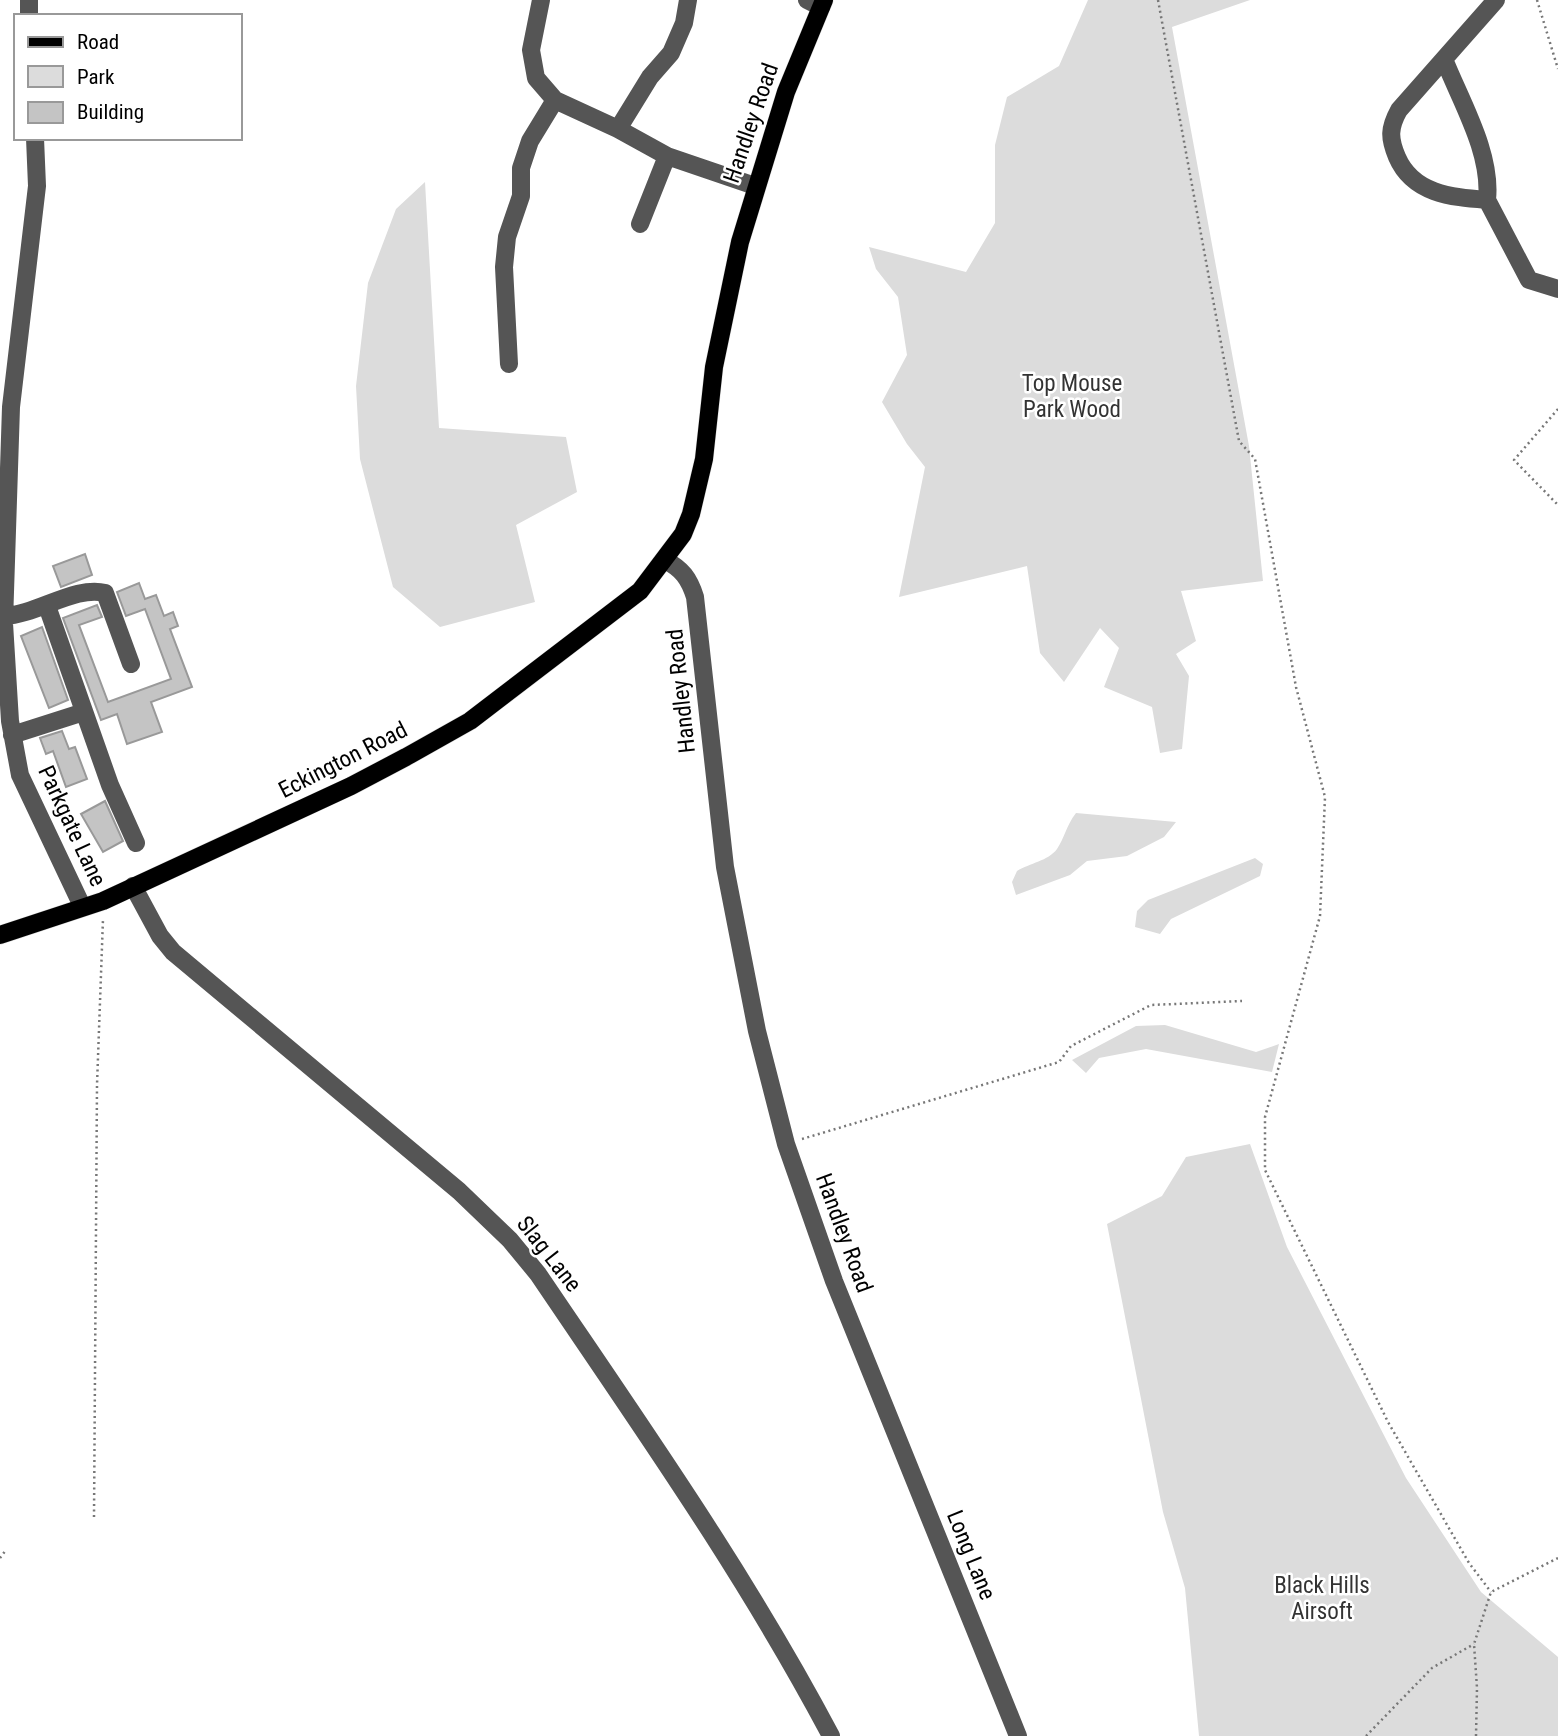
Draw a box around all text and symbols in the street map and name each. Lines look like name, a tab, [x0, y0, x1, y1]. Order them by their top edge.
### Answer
legend	[14, 14, 242, 140]
text: Road	[77, 30, 119, 54]
street label: Handley Road	[718, 60, 784, 186]
text: Park	[77, 65, 115, 89]
text: Building	[77, 100, 144, 124]
park label: Top Mouse Park Wood	[1022, 370, 1122, 423]
street label: Handley Road	[661, 628, 701, 754]
street label: Eckington Road	[274, 716, 412, 804]
street label: Parkgate Lane	[32, 761, 112, 891]
street label: Handley Road	[810, 1170, 878, 1296]
street label: Slag Lane	[511, 1211, 587, 1297]
street label: Long Lane	[941, 1506, 1001, 1604]
park label: Black Hills Airsoft	[1274, 1572, 1370, 1625]

